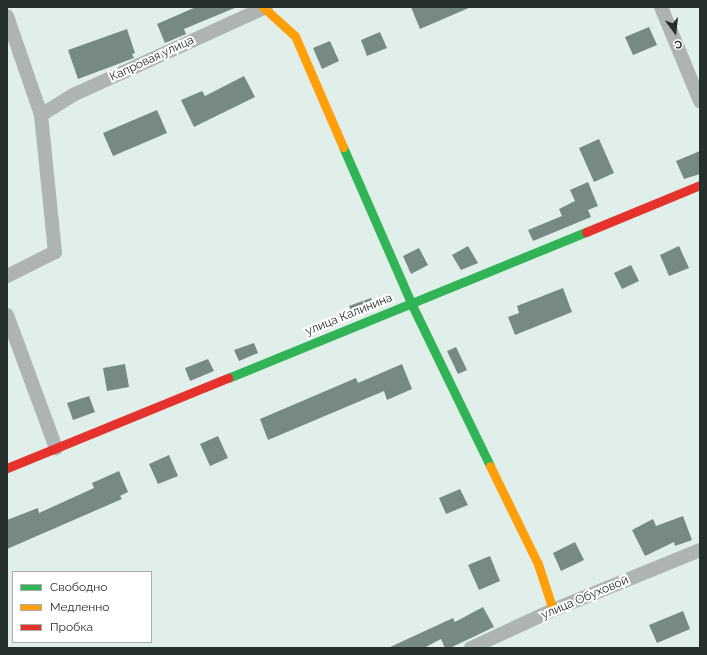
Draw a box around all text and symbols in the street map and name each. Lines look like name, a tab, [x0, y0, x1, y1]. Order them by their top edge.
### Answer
north arrow	[655, 12, 695, 52]
street label: Капровая улица	[107, 33, 197, 85]
text: С	[673, 37, 684, 51]
street label: улица Калинина	[303, 291, 395, 339]
legend	[12, 571, 152, 643]
street label: улица Обуховой	[539, 573, 631, 623]
text: Свободно	[50, 580, 107, 594]
text: Медленно	[50, 600, 109, 614]
text: Пробка	[50, 620, 93, 634]

